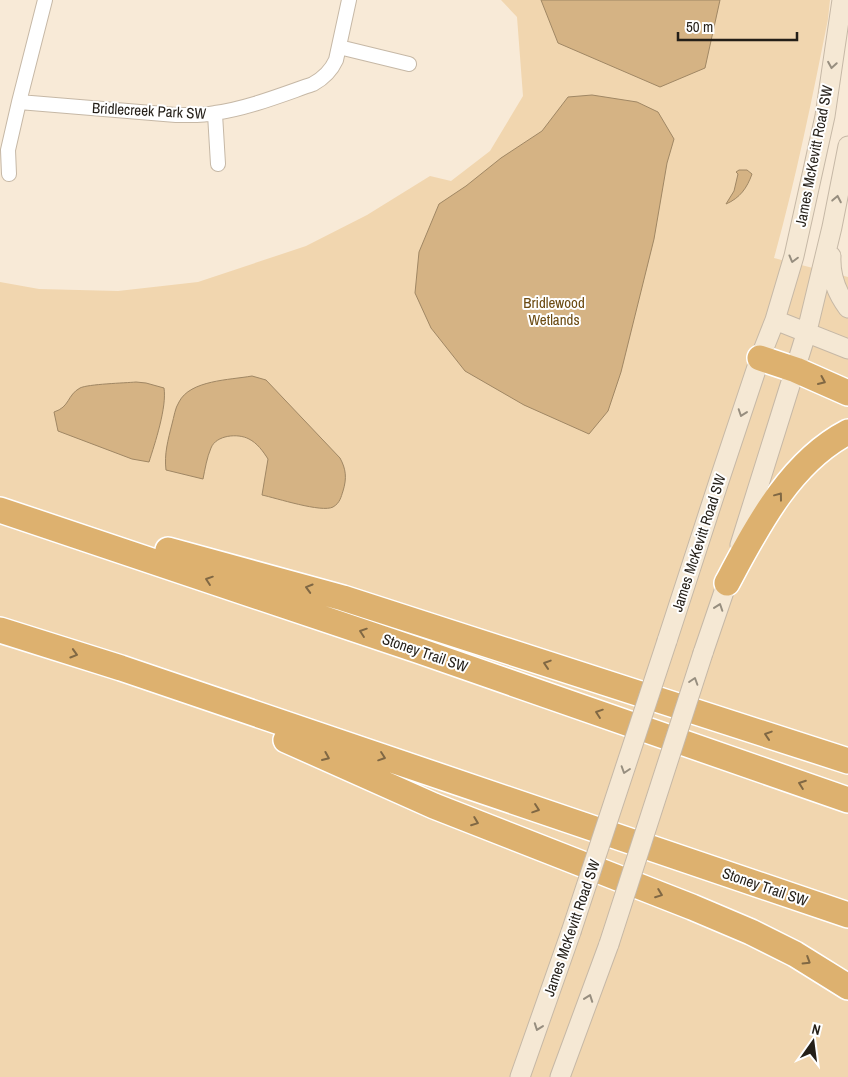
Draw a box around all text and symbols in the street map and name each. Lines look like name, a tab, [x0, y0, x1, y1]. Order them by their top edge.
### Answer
scale bar	[678, 10, 797, 42]
text: 50 m	[686, 16, 713, 37]
one-way arrow	[827, 62, 838, 70]
street label: James McKevitt Road SW	[790, 83, 838, 228]
street label: Bridlecreek Park SW	[91, 97, 207, 124]
one-way arrow	[832, 194, 842, 203]
one-way arrow	[788, 255, 799, 263]
park label: Bridlewood Wetlands	[523, 292, 585, 330]
one-way arrow	[817, 375, 826, 386]
one-way arrow	[737, 408, 747, 417]
street label: James McKevitt Road SW	[666, 471, 731, 614]
one-way arrow	[773, 493, 781, 502]
one-way arrow	[205, 576, 213, 586]
one-way arrow	[305, 584, 313, 594]
one-way arrow	[713, 603, 723, 611]
one-way arrow	[359, 628, 367, 638]
street label: Stoney Trail SW	[380, 628, 471, 677]
one-way arrow	[69, 648, 77, 658]
one-way arrow	[543, 660, 552, 670]
one-way arrow	[688, 678, 698, 686]
one-way arrow	[595, 709, 604, 719]
one-way arrow	[765, 731, 773, 741]
one-way arrow	[321, 751, 330, 762]
one-way arrow	[378, 751, 386, 761]
one-way arrow	[620, 765, 630, 774]
one-way arrow	[798, 780, 807, 790]
one-way arrow	[532, 803, 540, 813]
one-way arrow	[470, 816, 479, 826]
street label: James McKevitt Road SW	[538, 856, 605, 999]
street label: Stoney Trail SW	[720, 862, 811, 911]
one-way arrow	[654, 888, 663, 898]
one-way arrow	[801, 955, 810, 965]
one-way arrow	[583, 995, 593, 1003]
north arrow	[788, 1017, 838, 1067]
text: N	[810, 1020, 822, 1039]
one-way arrow	[533, 1022, 543, 1031]

